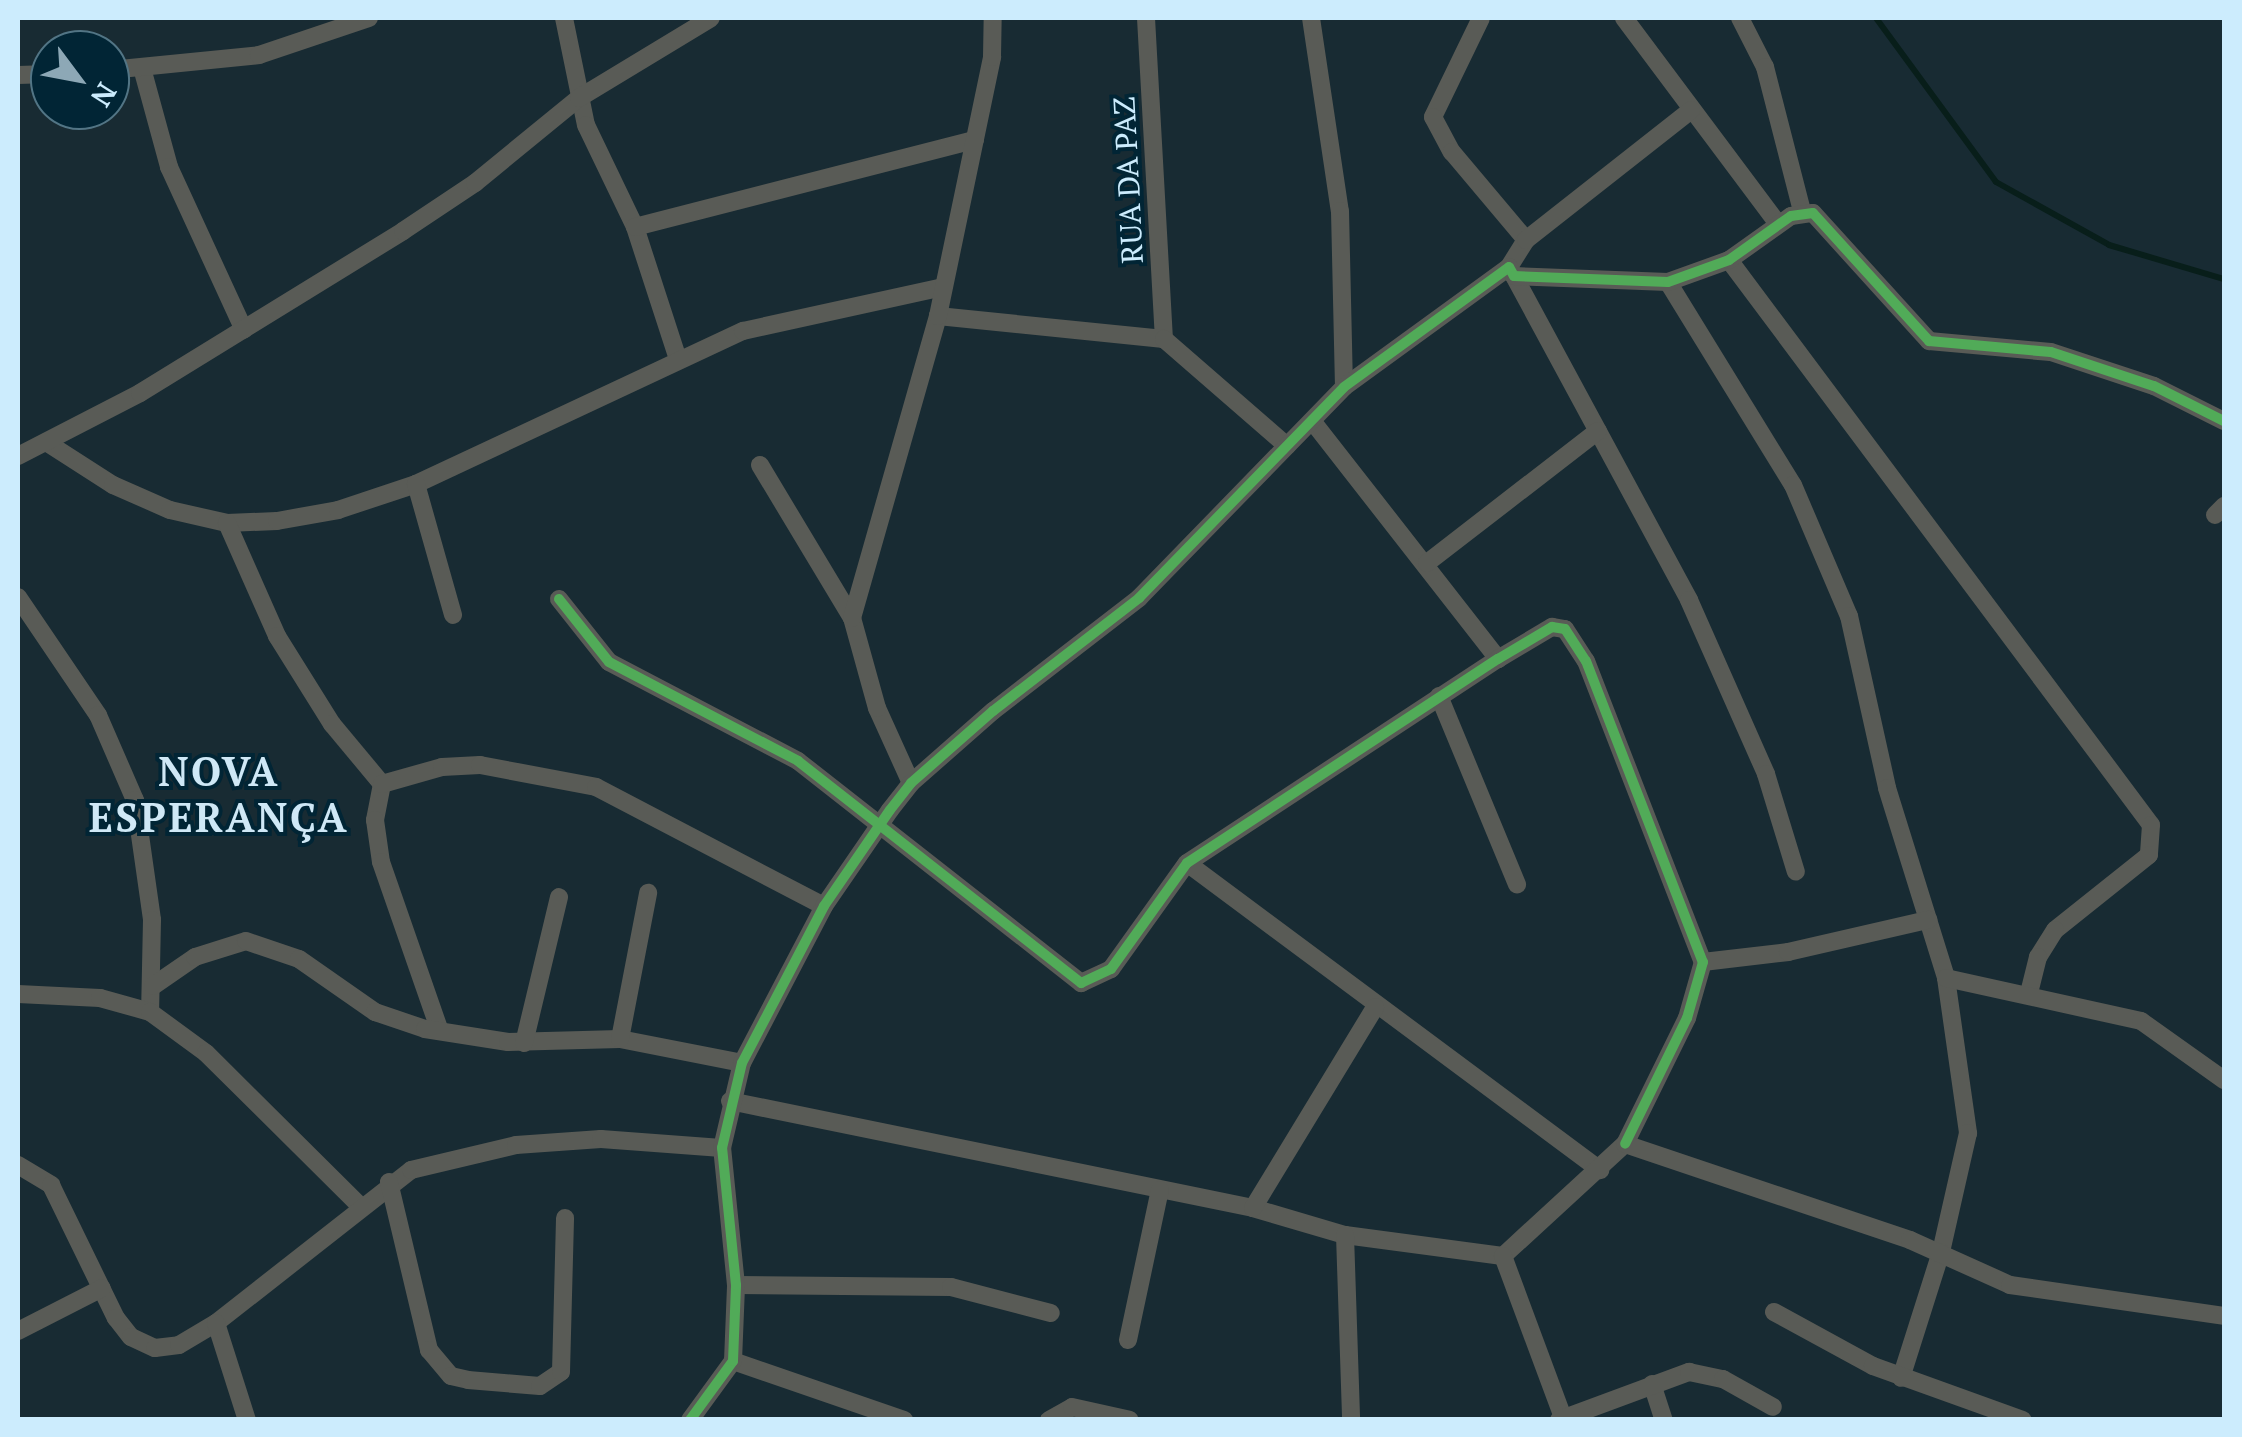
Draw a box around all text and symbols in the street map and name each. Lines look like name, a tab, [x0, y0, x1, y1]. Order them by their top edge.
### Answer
north arrow	[30, 30, 130, 130]
text: N	[83, 76, 125, 114]
street label: RUA DA PAZ	[1106, 95, 1150, 265]
district label: NOVA ESPERANÇA	[89, 747, 349, 841]

